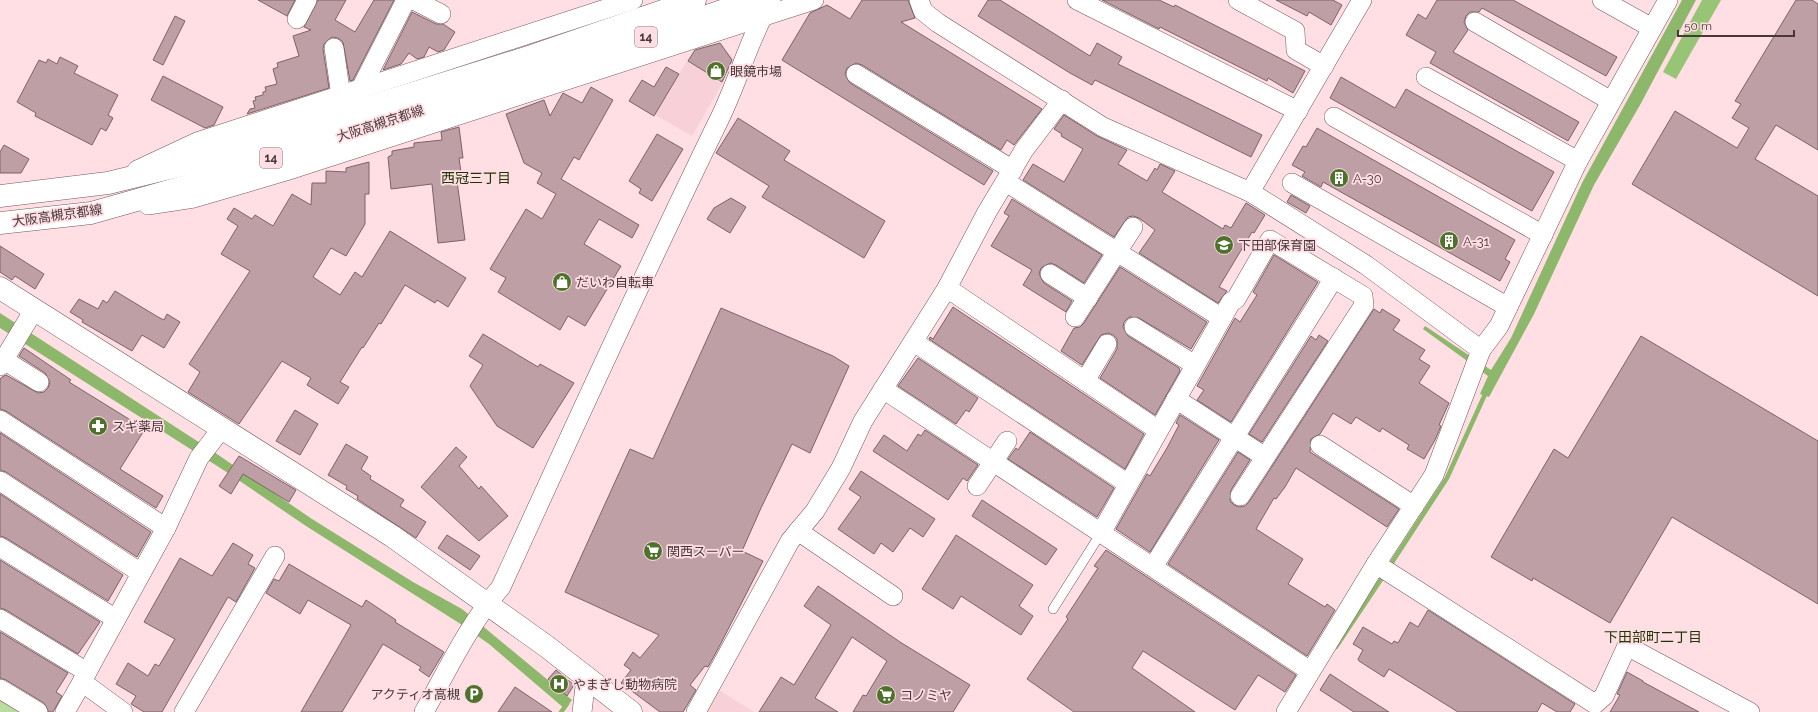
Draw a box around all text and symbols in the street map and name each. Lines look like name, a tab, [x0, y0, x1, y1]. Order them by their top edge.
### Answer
scale bar	[1678, 12, 1794, 38]
text: 50 m	[1684, 19, 1712, 33]
road number: 14	[635, 27, 657, 47]
shop icon: 眼鏡市場	[705, 60, 727, 82]
place label: 眼鏡市場	[730, 64, 782, 79]
street label: 大阪高槻京都線	[335, 102, 426, 145]
road number: 14	[260, 148, 282, 168]
building icon: A-30	[1328, 167, 1350, 189]
district label: 西冠三丁目	[441, 170, 511, 186]
place label: A-30	[1353, 171, 1382, 186]
street label: 大阪高槻京都線	[11, 202, 103, 229]
building icon: A-31	[1438, 230, 1460, 252]
school or university icon: 下田部保育園	[1213, 234, 1235, 256]
place label: A-31	[1463, 234, 1490, 249]
place label: 下田部保育園	[1238, 238, 1316, 253]
shop icon: だいわ自転車	[551, 271, 573, 293]
place label: だいわ自転車	[576, 275, 654, 290]
pharmacy icon: スギ薬局	[87, 415, 109, 437]
place label: スギ薬局	[112, 419, 164, 434]
supermarket icon: 関西スーパー	[642, 540, 664, 562]
place label: 関西スーパー	[667, 544, 745, 559]
district label: 下田部町二丁目	[1604, 629, 1702, 645]
hospital icon: やまぎし動物病院	[548, 673, 570, 695]
place label: やまぎし動物病院	[573, 677, 677, 692]
parking icon: アクティオ高槻	[463, 683, 485, 705]
supermarket icon: コノミヤ	[875, 684, 897, 706]
place label: アクティオ高槻	[370, 687, 460, 702]
place label: コノミヤ	[900, 688, 952, 703]

